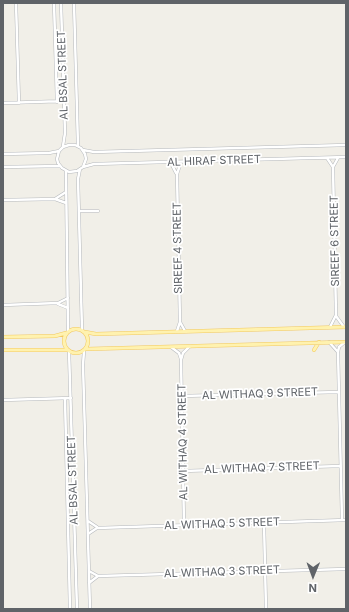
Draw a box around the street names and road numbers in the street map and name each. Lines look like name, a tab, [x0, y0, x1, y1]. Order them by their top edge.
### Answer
street label: AL BSAL STREET	[55, 30, 71, 120]
street label: AL HIRAF STREET	[167, 153, 261, 169]
street label: SIREEF 6 STREET	[328, 195, 342, 287]
street label: SIREEF 4 STREET	[171, 202, 185, 294]
street label: AL WITHAQ 4 STREET	[175, 384, 191, 500]
street label: AL WITHAQ 9 STREET	[202, 385, 318, 403]
street label: AL BSAL STREET	[65, 435, 81, 525]
street label: AL WITHAQ 7 STREET	[204, 459, 320, 477]
street label: AL WITHAQ 5 STREET	[164, 515, 280, 533]
street label: AL WITHAQ 3 STREET	[164, 563, 280, 581]

